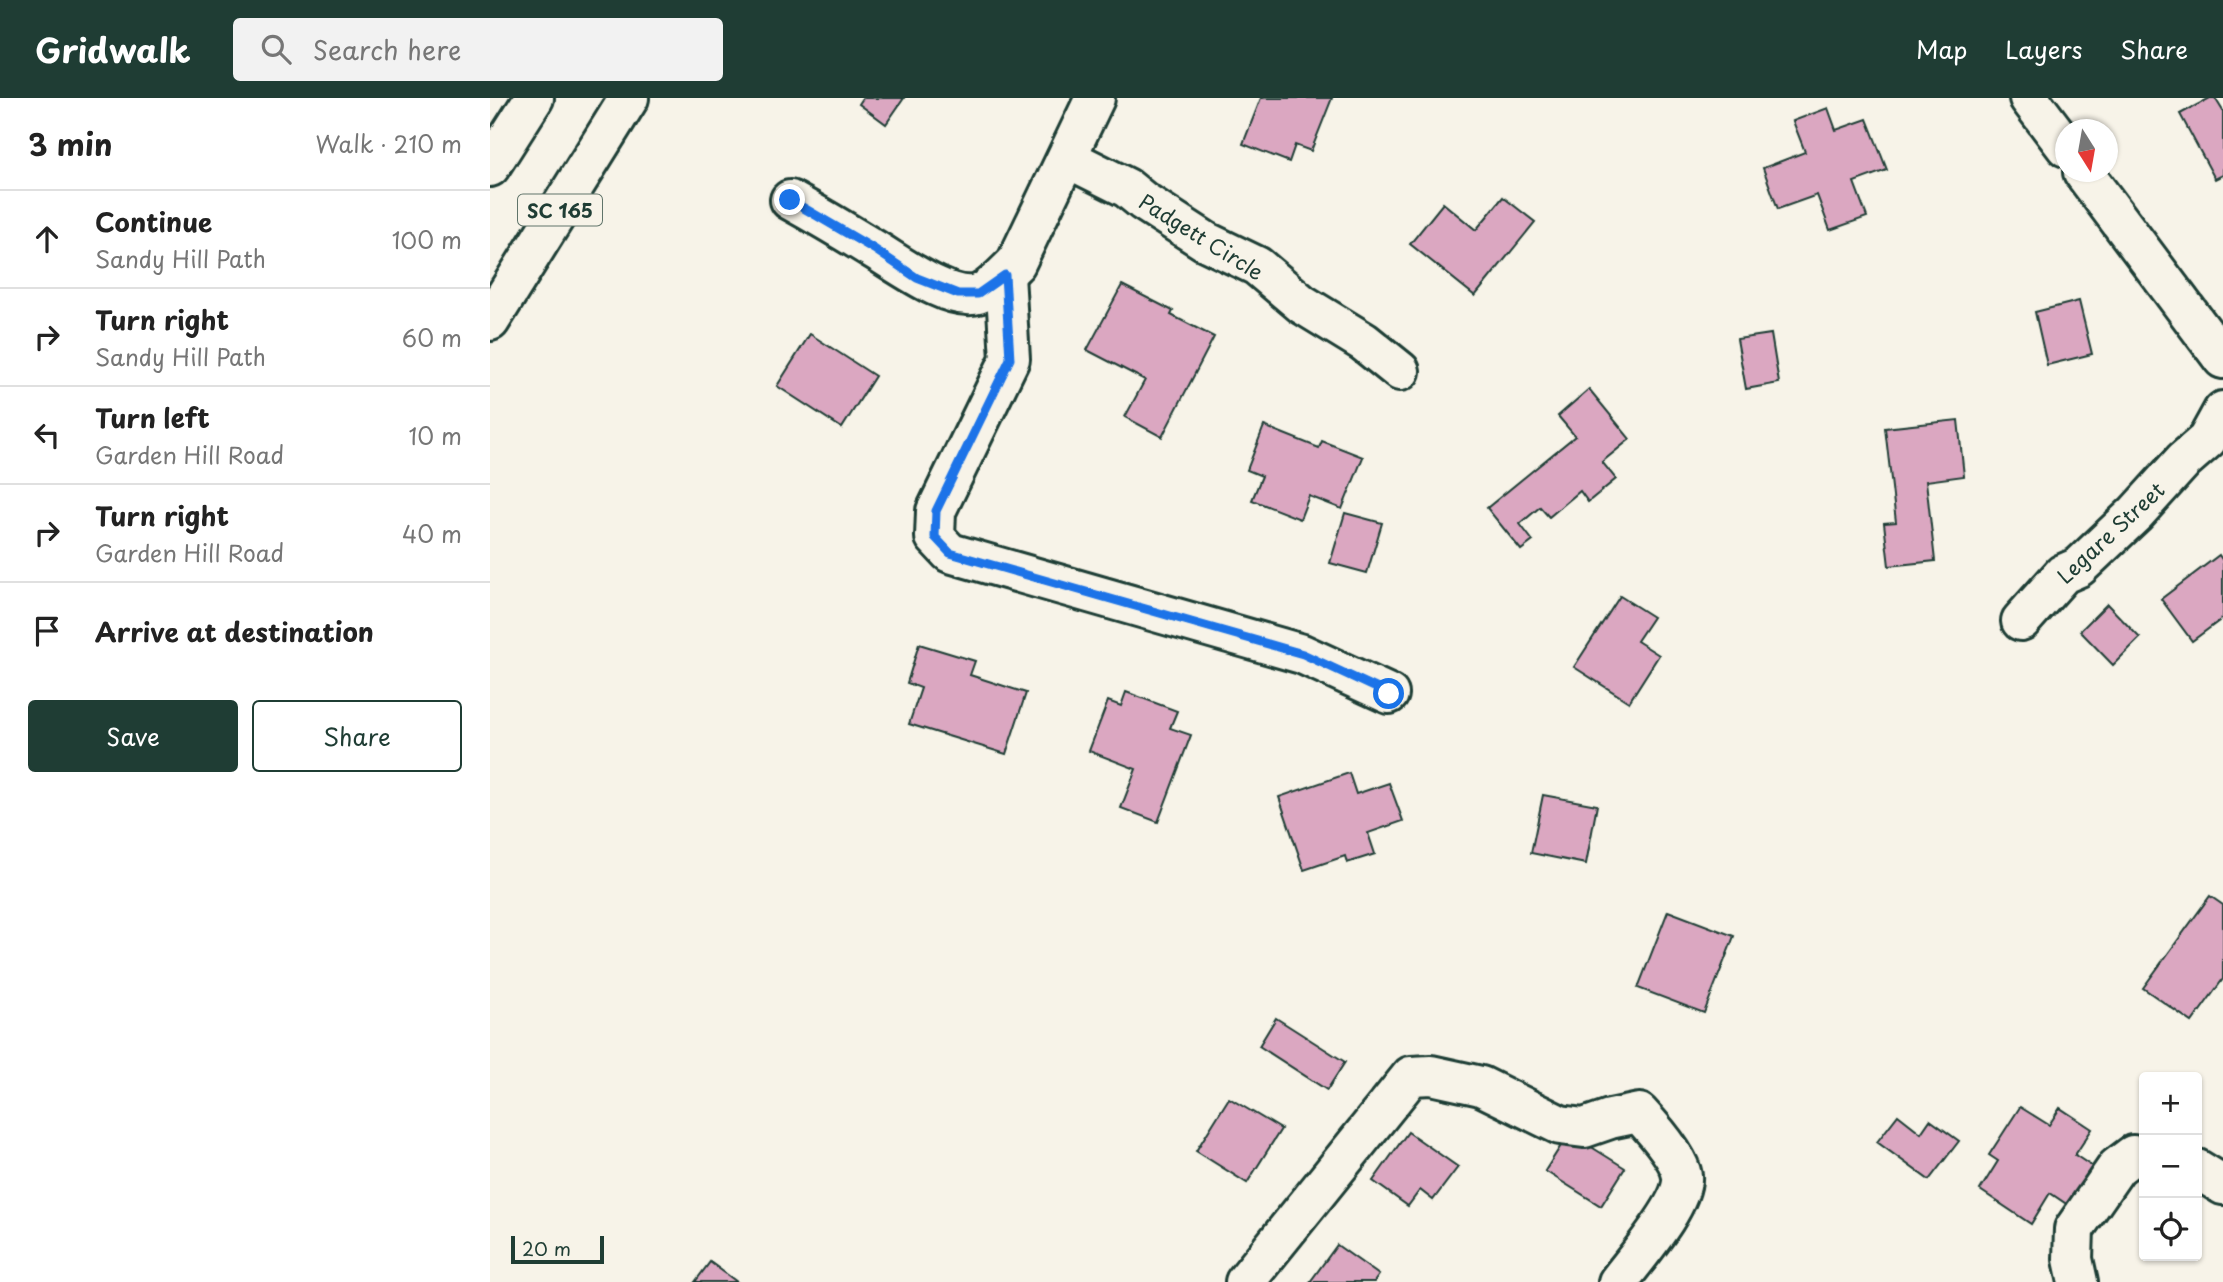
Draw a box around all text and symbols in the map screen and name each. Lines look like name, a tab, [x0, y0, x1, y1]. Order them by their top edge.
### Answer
search box	[233, 18, 723, 81]
text: Gridwalk	[35, 24, 191, 74]
icon: search	[257, 30, 295, 68]
text: Search here	[313, 30, 461, 69]
text: Map	[1916, 31, 1967, 67]
text: Layers	[2005, 31, 2082, 67]
text: Share	[2120, 31, 2188, 67]
north arrow	[2055, 119, 2118, 182]
text: 3 min	[28, 121, 113, 166]
text: Walk · 210 m	[315, 126, 462, 161]
route end	[774, 184, 805, 215]
street label: Padgett Circle	[1133, 185, 1271, 287]
road number: SC 165	[518, 194, 602, 226]
text: Continue	[95, 202, 212, 241]
icon: ahead	[28, 220, 66, 258]
text: 100 m	[392, 222, 462, 257]
text: Sandy Hill Path	[95, 241, 266, 276]
text: Turn right	[95, 300, 229, 339]
icon: right	[28, 318, 66, 356]
text: 60 m	[402, 320, 462, 355]
text: Sandy Hill Path	[95, 339, 266, 374]
text: Turn left	[95, 398, 210, 437]
icon: left	[28, 416, 66, 454]
text: 10 m	[408, 418, 462, 453]
text: Garden Hill Road	[95, 437, 284, 472]
street label: Legare Street	[2049, 474, 2171, 590]
text: Turn right	[95, 496, 229, 535]
icon: right	[28, 514, 66, 552]
text: 40 m	[402, 516, 462, 551]
text: Garden Hill Road	[95, 535, 284, 570]
icon: arrive	[28, 612, 66, 650]
text: Arrive at destination	[95, 612, 374, 651]
route start	[1373, 678, 1404, 709]
button: Save	[28, 700, 238, 772]
button: Share	[252, 700, 462, 772]
map controls	[2139, 1072, 2202, 1261]
button: +	[2139, 1072, 2202, 1135]
button: −	[2139, 1135, 2202, 1198]
button: locate	[2139, 1198, 2202, 1261]
scale bar	[511, 1233, 604, 1265]
text: 20 m	[522, 1234, 571, 1262]

